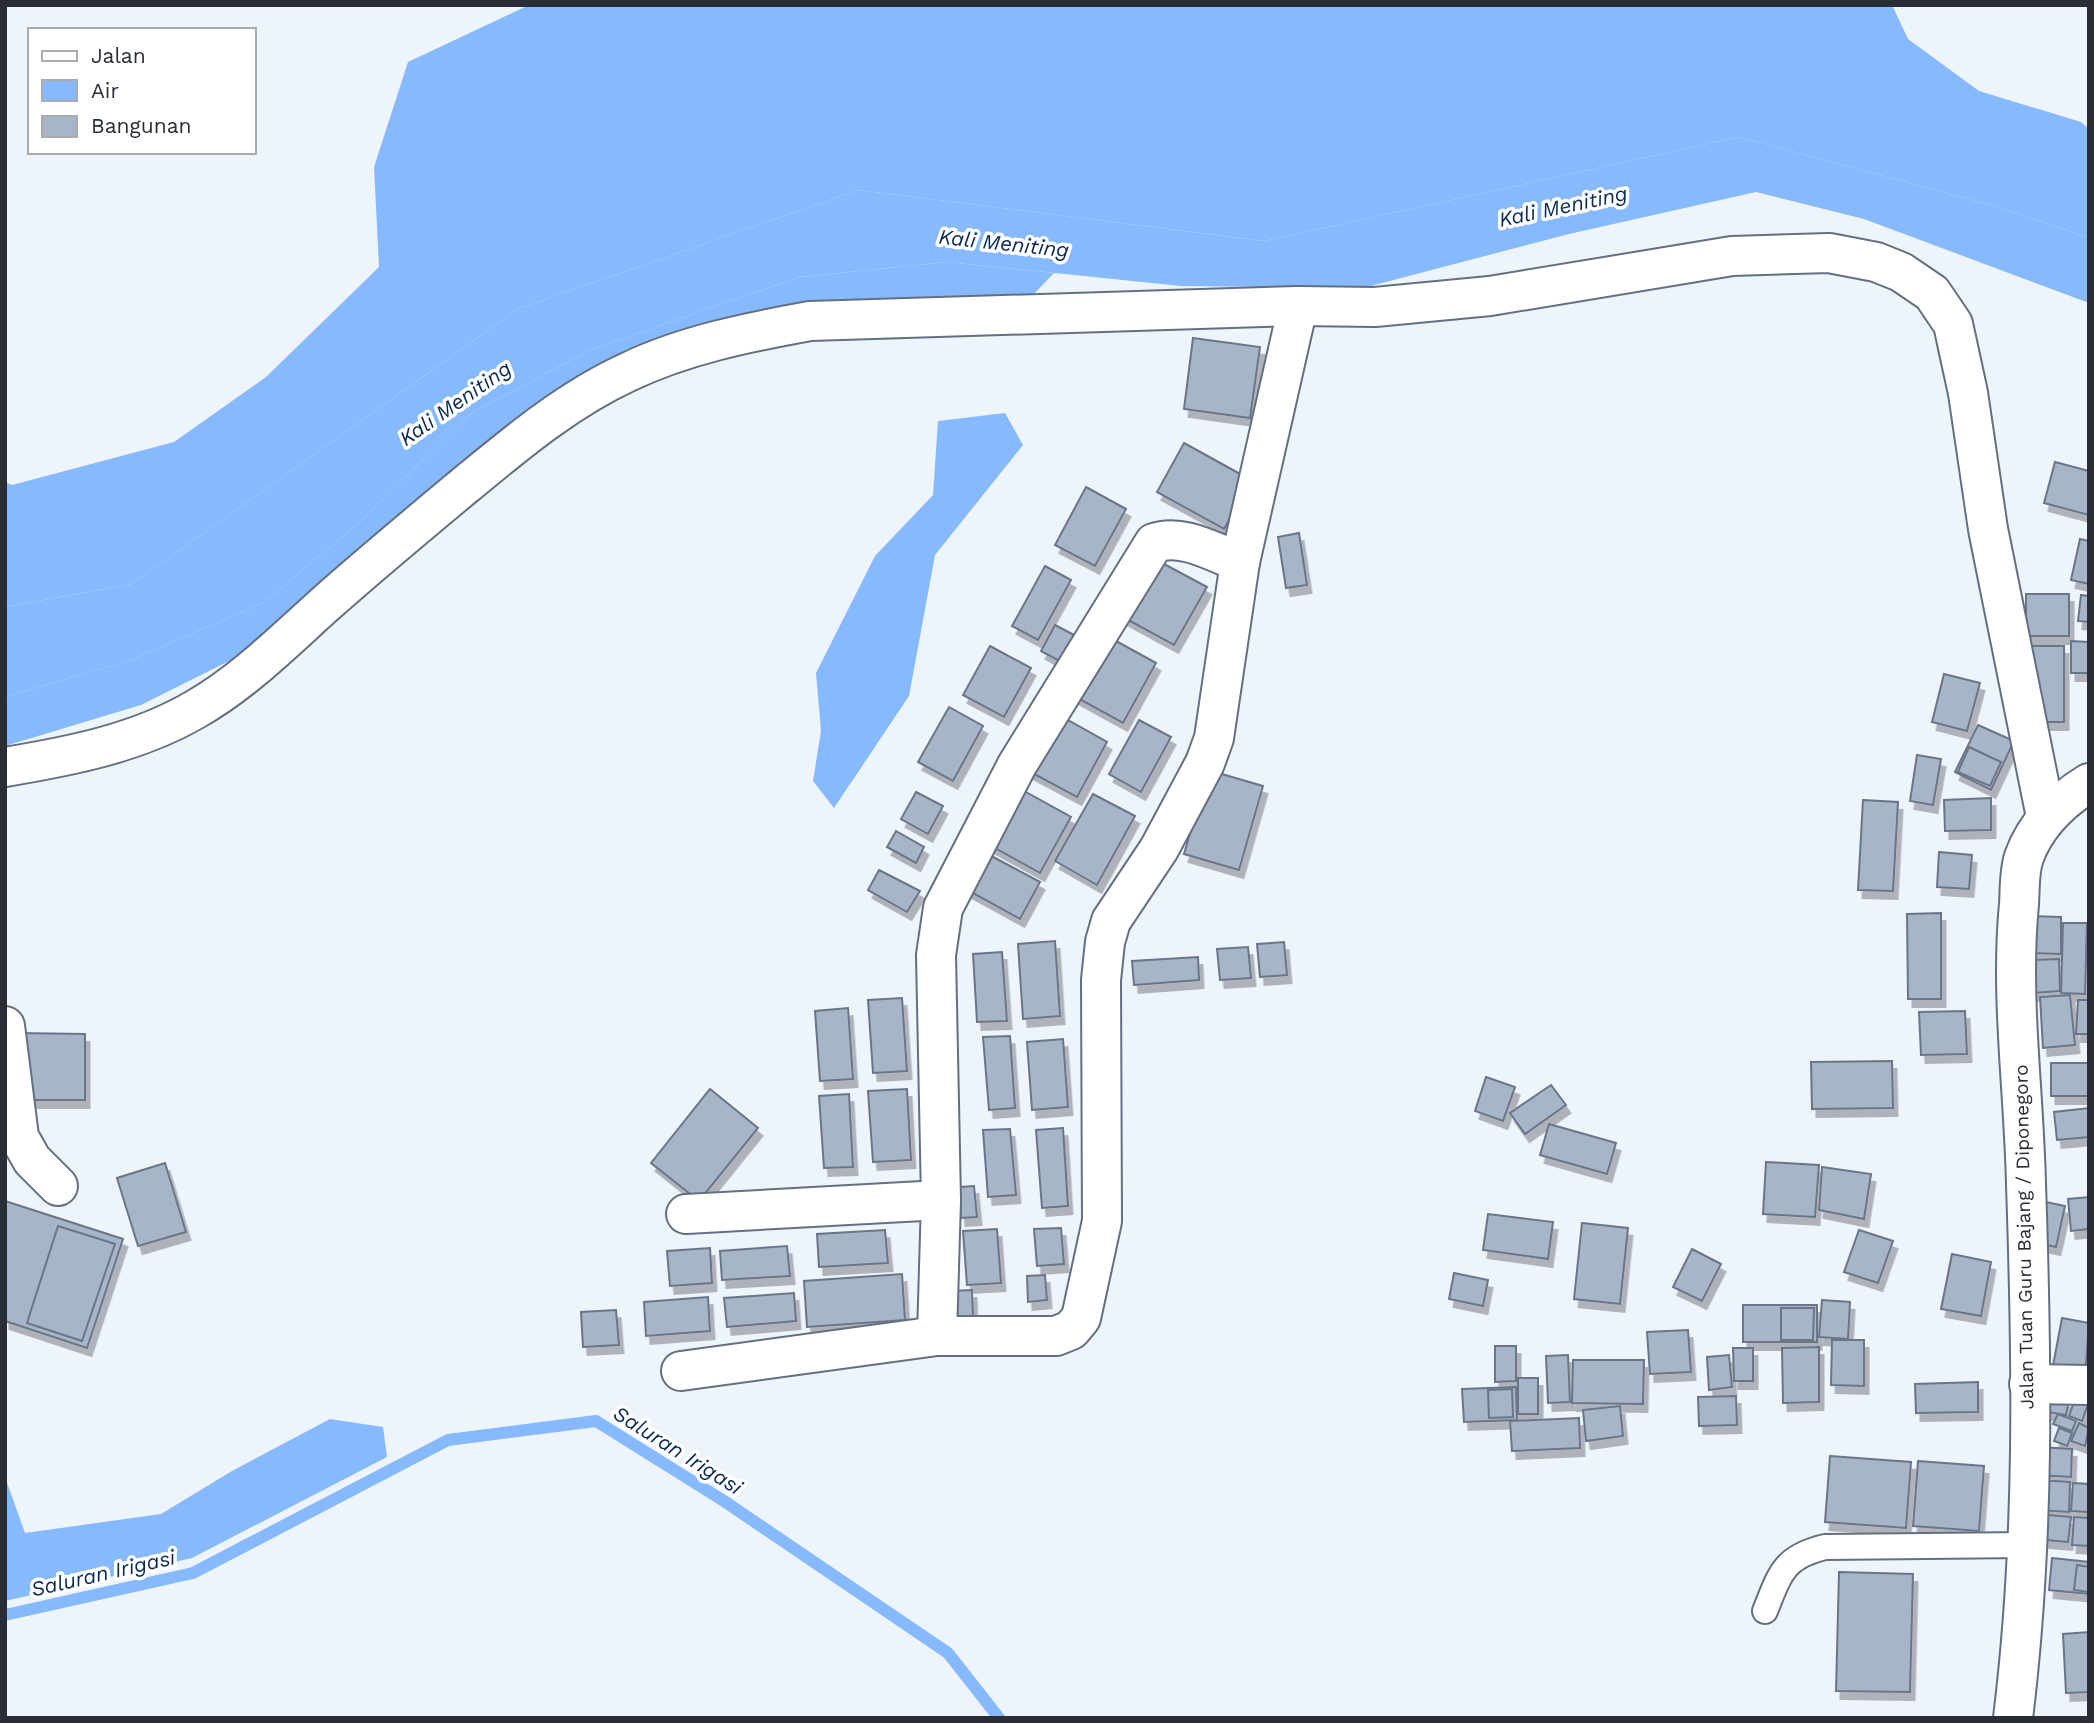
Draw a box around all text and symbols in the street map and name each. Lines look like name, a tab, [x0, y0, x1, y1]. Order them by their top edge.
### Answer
legend	[28, 28, 256, 154]
text: Jalan	[91, 43, 146, 68]
text: Air	[91, 78, 119, 103]
text: Bangunan	[91, 113, 192, 138]
water label: Kali Meniting	[1496, 180, 1630, 232]
water label: Kali Meniting	[938, 224, 1071, 262]
water label: Kali Meniting	[394, 355, 516, 451]
street label: Jalan Tuan Guru Bajang / Diponegoro	[2009, 1064, 2039, 1410]
water label: Saluran Irigasi	[609, 1400, 748, 1500]
water label: Saluran Irigasi	[28, 1544, 178, 1602]

